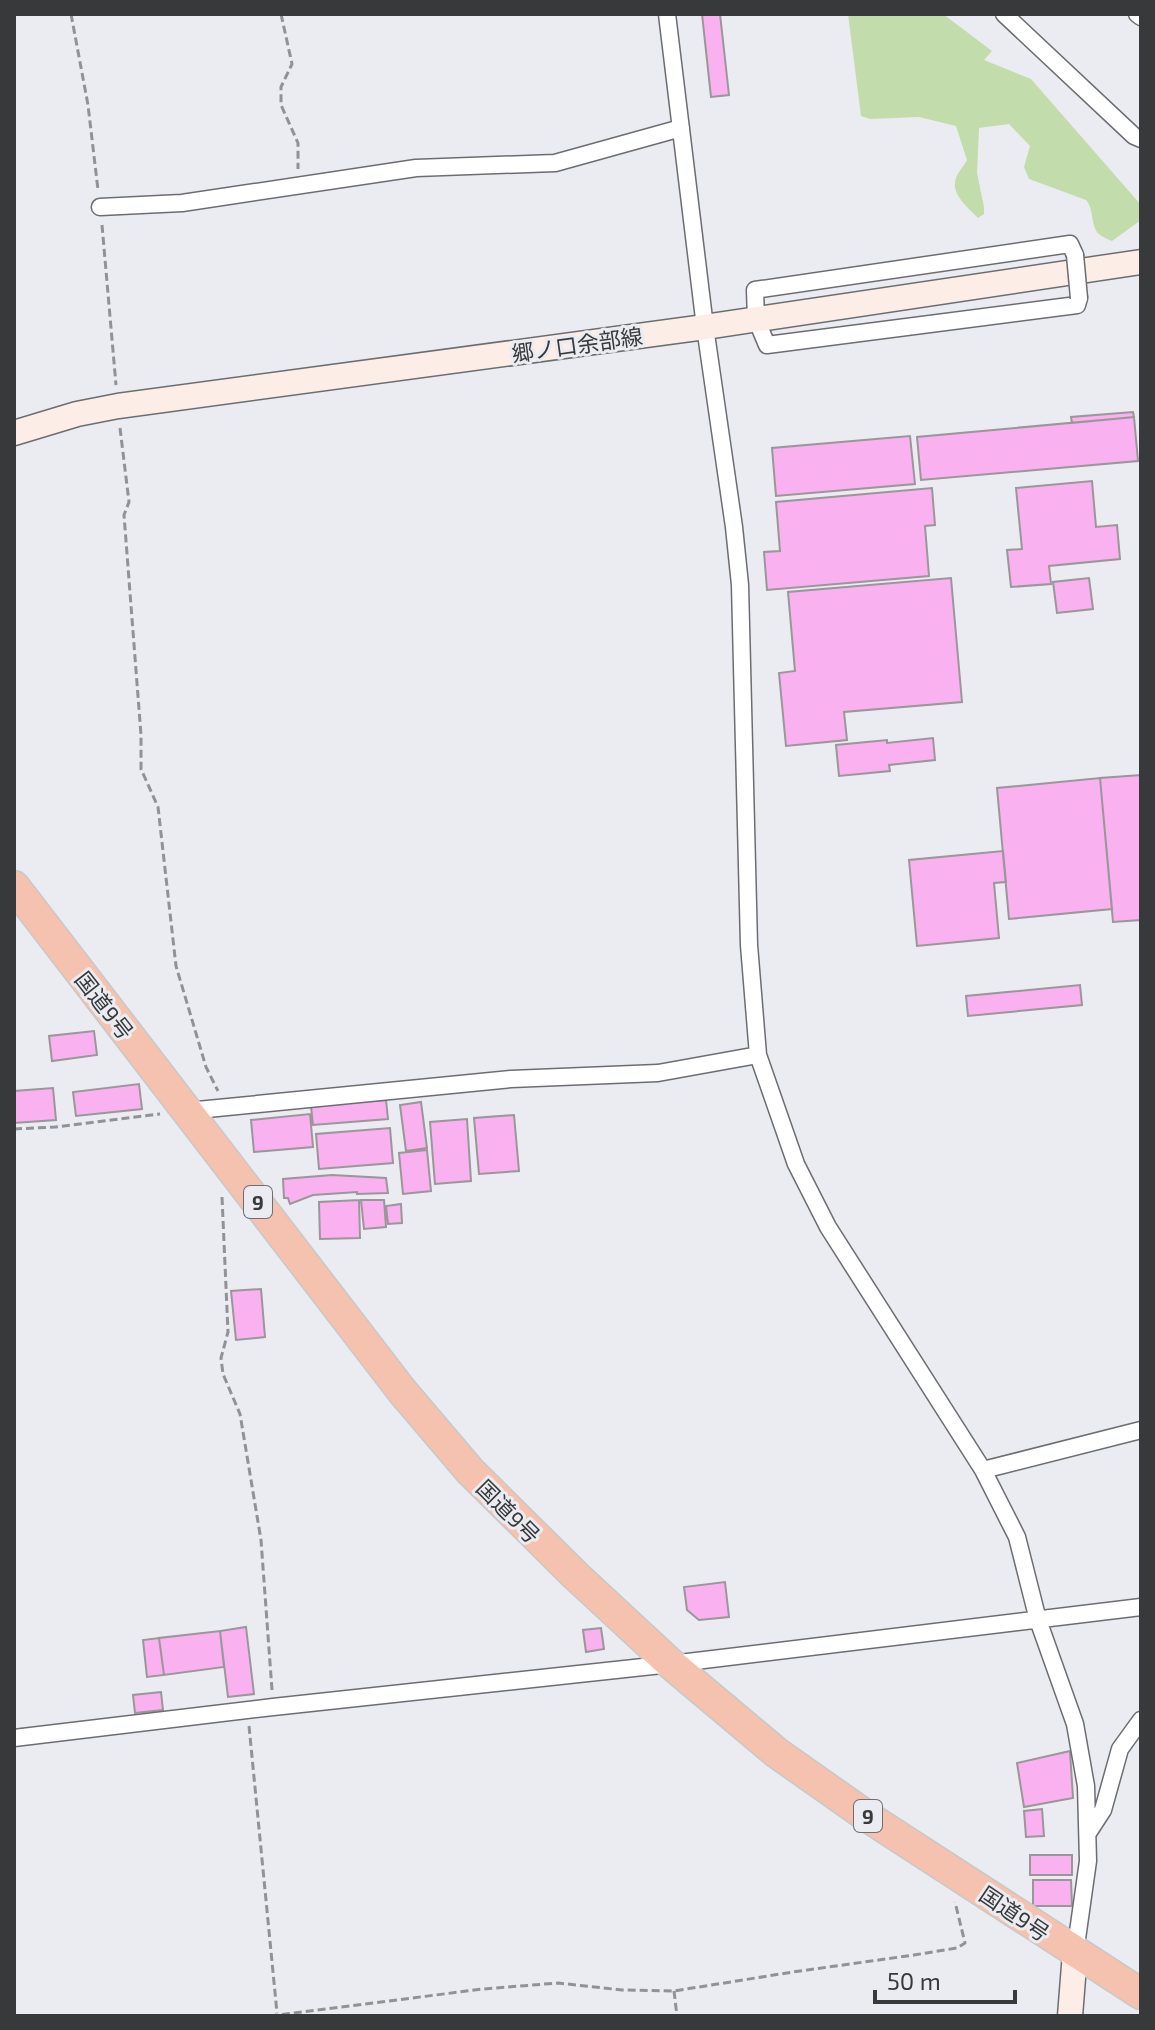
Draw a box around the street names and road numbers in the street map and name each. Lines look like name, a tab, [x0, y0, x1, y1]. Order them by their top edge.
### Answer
street label: 郷ノ口余部線	[510, 322, 644, 366]
street label: 国道9号	[71, 966, 139, 1044]
road number: 9	[244, 1186, 272, 1218]
street label: 国道9号	[472, 1474, 546, 1548]
road number: 9	[854, 1800, 882, 1832]
street label: 国道9号	[975, 1880, 1055, 1946]

